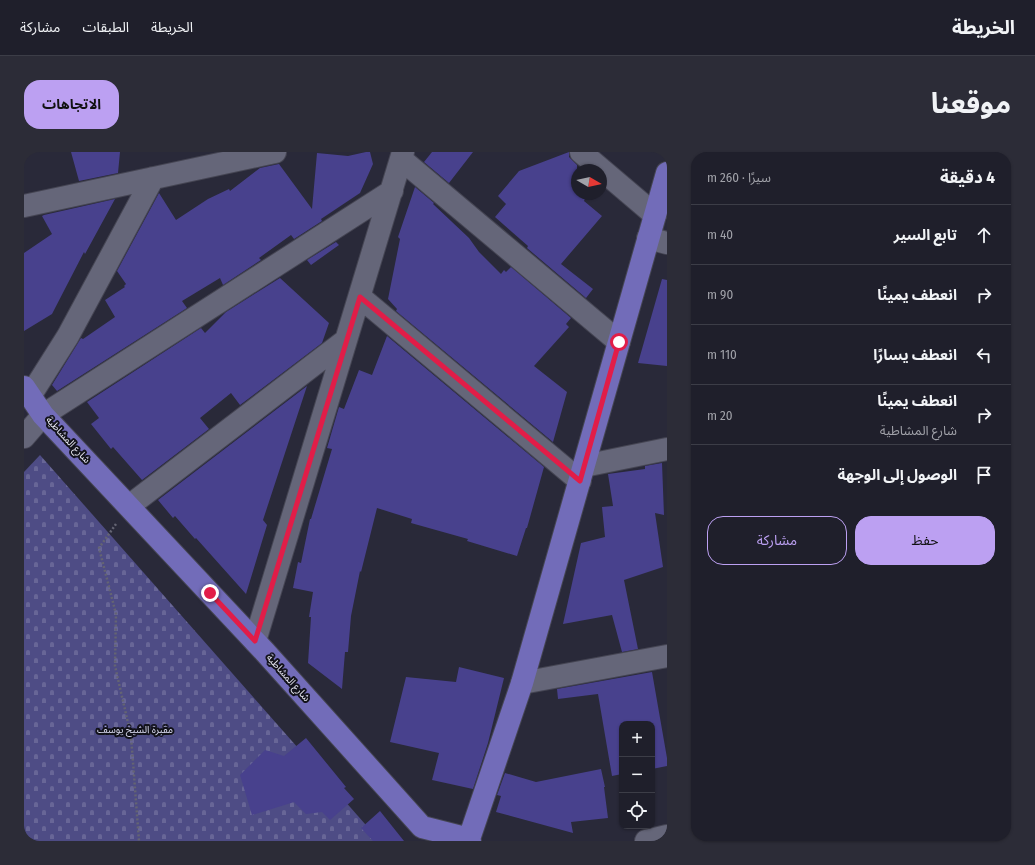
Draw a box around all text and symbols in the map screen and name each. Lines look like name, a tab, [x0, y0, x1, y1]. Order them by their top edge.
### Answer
text: الخريطة	[952, 16, 1015, 39]
text: مشاركة	[20, 19, 60, 36]
text: الطبقات	[82, 19, 129, 36]
text: الخريطة	[151, 19, 193, 36]
button: الاتجاهات	[24, 80, 119, 129]
text: موقعنا	[931, 87, 1011, 120]
north arrow	[571, 164, 607, 200]
text: 4 دقيقة	[940, 167, 995, 188]
text: سيرًا · 260 m	[707, 170, 771, 185]
icon: ahead	[973, 224, 995, 246]
text: تابع السير	[894, 226, 957, 244]
text: 40 m	[707, 227, 733, 242]
icon: right	[973, 284, 995, 306]
text: انعطف يمينًا	[877, 286, 957, 304]
text: 90 m	[707, 287, 733, 302]
route start	[610, 333, 628, 351]
icon: left	[973, 344, 995, 366]
text: انعطف يسارًا	[873, 346, 957, 364]
text: 110 m	[707, 347, 737, 362]
text: انعطف يمينًا	[877, 392, 957, 410]
icon: right	[973, 404, 995, 426]
text: 20 m	[707, 408, 733, 423]
street label: شارع المشاطية	[43, 414, 93, 467]
text: شارع المشاطية	[880, 423, 957, 438]
icon: arrive	[973, 464, 995, 486]
text: الوصول إلى الوجهة	[837, 466, 957, 484]
button: مشاركة	[707, 516, 847, 565]
button: حفظ	[855, 516, 995, 565]
route end	[201, 584, 219, 602]
street label: شارع المشاطية	[263, 652, 312, 705]
map controls	[619, 721, 655, 829]
button: +	[619, 721, 655, 757]
park label: مقبرة الشيخ يوسف	[97, 724, 173, 737]
button: −	[619, 757, 655, 793]
button: locate	[619, 793, 655, 829]

